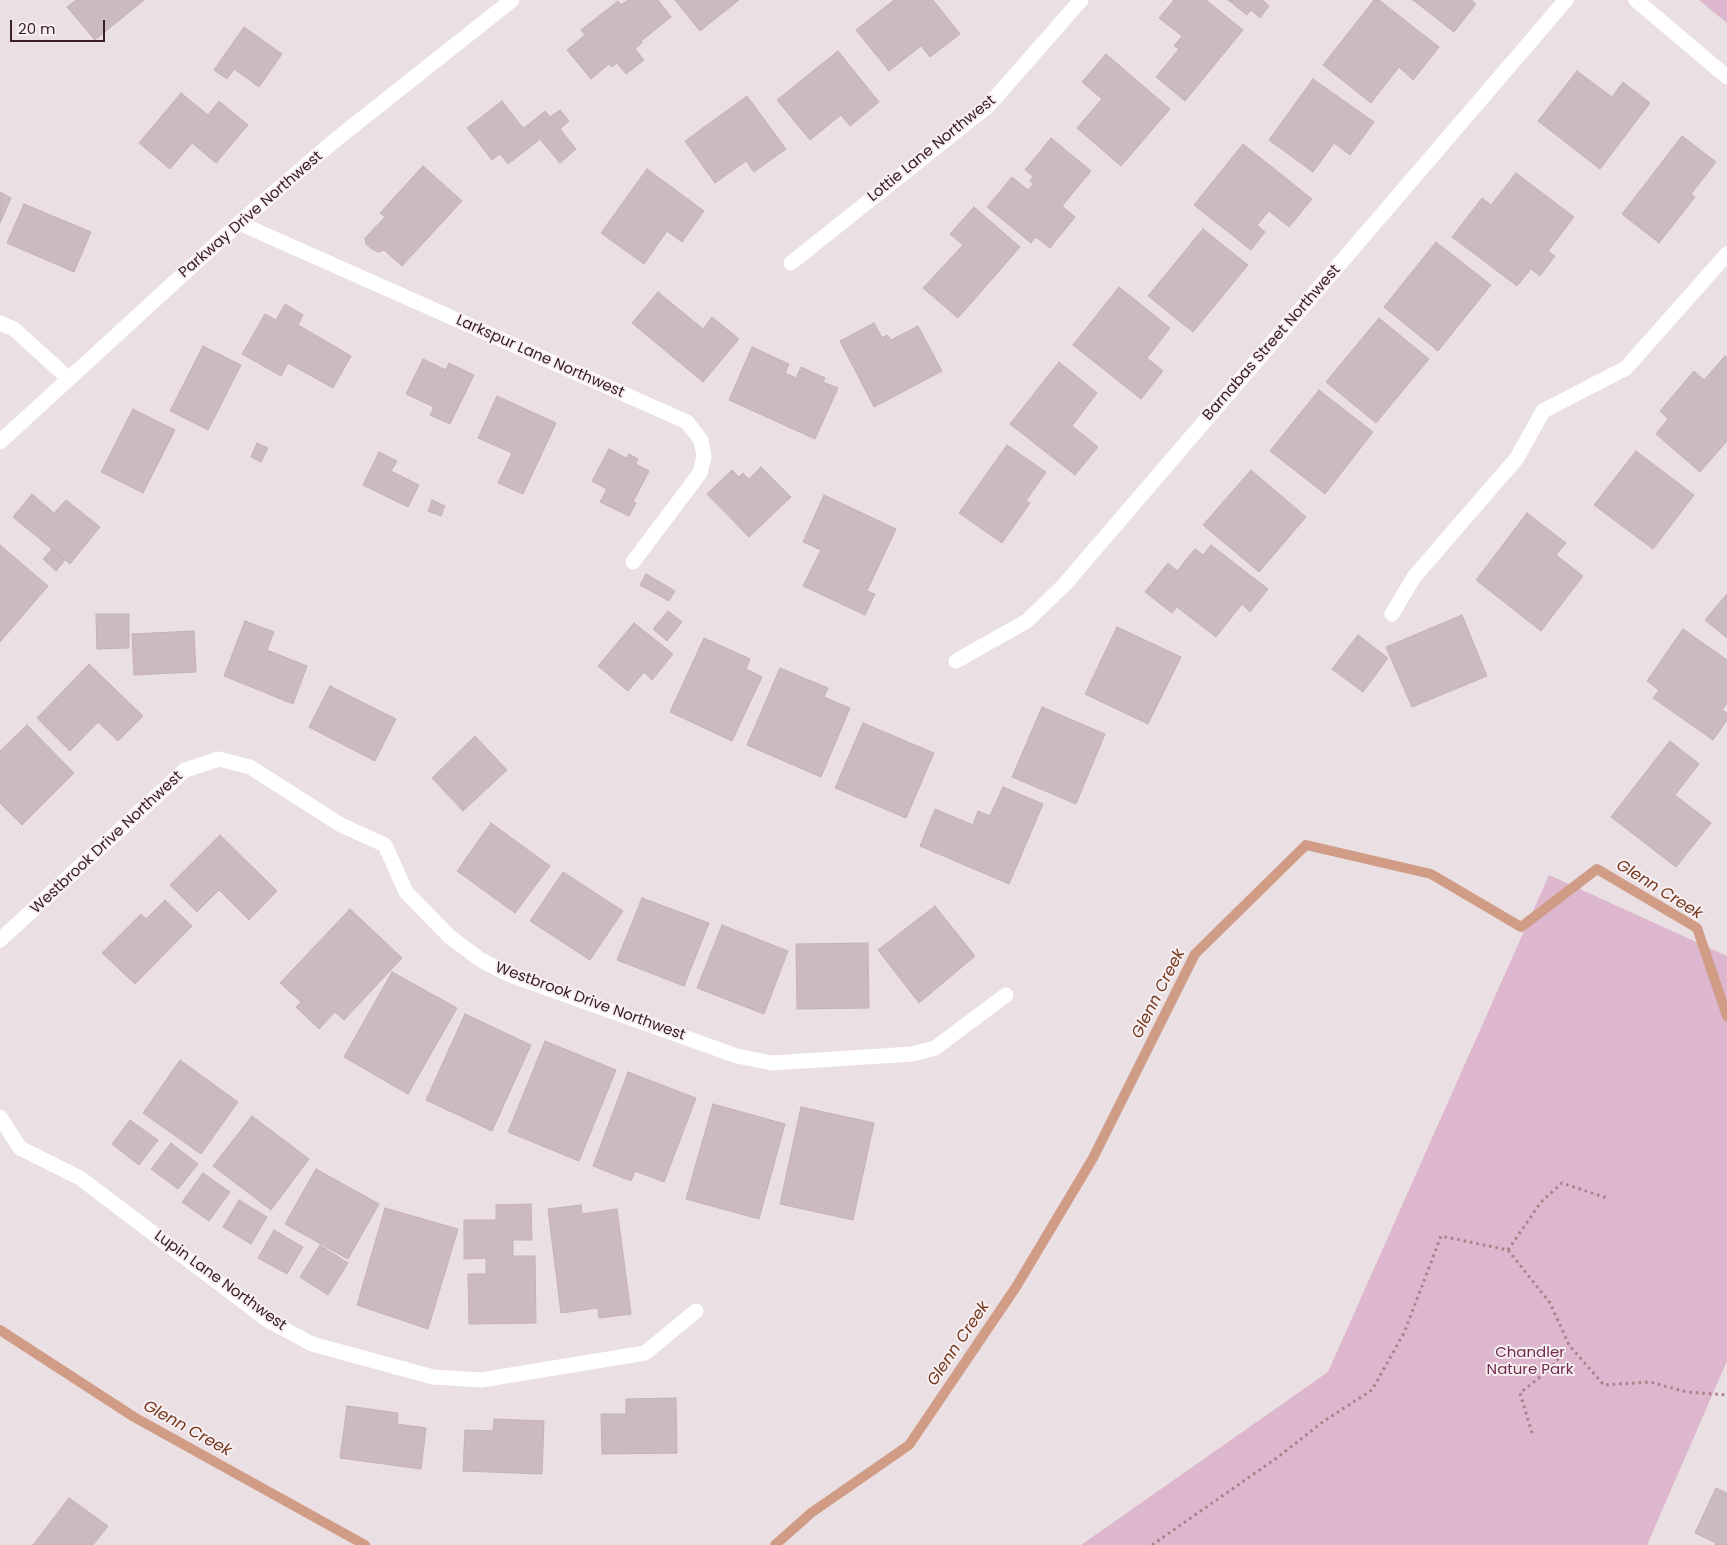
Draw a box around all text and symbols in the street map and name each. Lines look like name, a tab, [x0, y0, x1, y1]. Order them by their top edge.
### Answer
scale bar	[12, 10, 108, 42]
text: 20 m	[18, 18, 56, 39]
street label: Lottie Lane Northwest	[864, 92, 1000, 206]
street label: Parkway Drive Northwest	[176, 148, 326, 282]
street label: Barnabas Street Northwest	[1199, 261, 1345, 425]
street label: Larkspur Lane Northwest	[453, 312, 627, 402]
street label: Westbrook Drive Northwest	[27, 768, 187, 918]
water label: Glenn Creek	[1612, 856, 1706, 924]
water label: Glenn Creek	[1128, 946, 1190, 1042]
street label: Westbrook Drive Northwest	[492, 959, 688, 1045]
street label: Lupin Lane Northwest	[151, 1227, 289, 1335]
water label: Glenn Creek	[924, 1298, 994, 1390]
park label: Chandler Nature Park	[1487, 1344, 1573, 1379]
water label: Glenn Creek	[140, 1397, 234, 1461]

